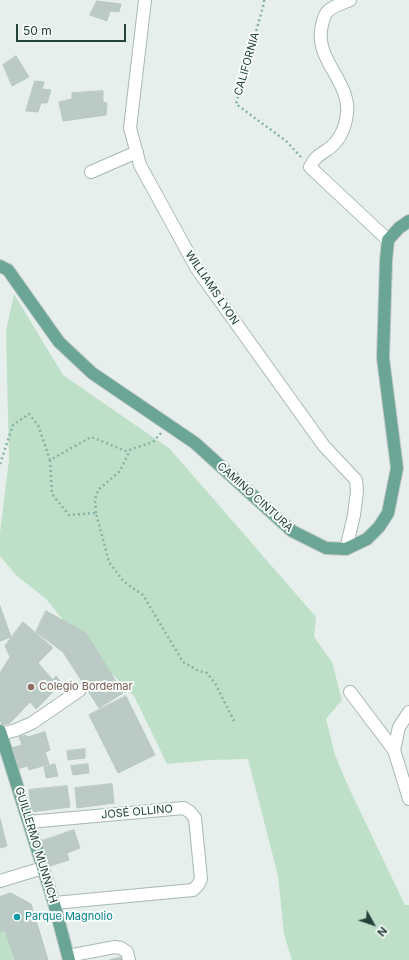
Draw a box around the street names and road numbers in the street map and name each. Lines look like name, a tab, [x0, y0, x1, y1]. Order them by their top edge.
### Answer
street label: CALIFORNIA	[232, 31, 262, 97]
street label: WILLIAMS LYON	[182, 248, 242, 328]
street label: CAMINO CINTURA	[214, 460, 296, 534]
street label: GUILLERMO MUNNICH	[12, 785, 60, 905]
street label: JOSÉ OLLINO	[101, 802, 173, 822]

